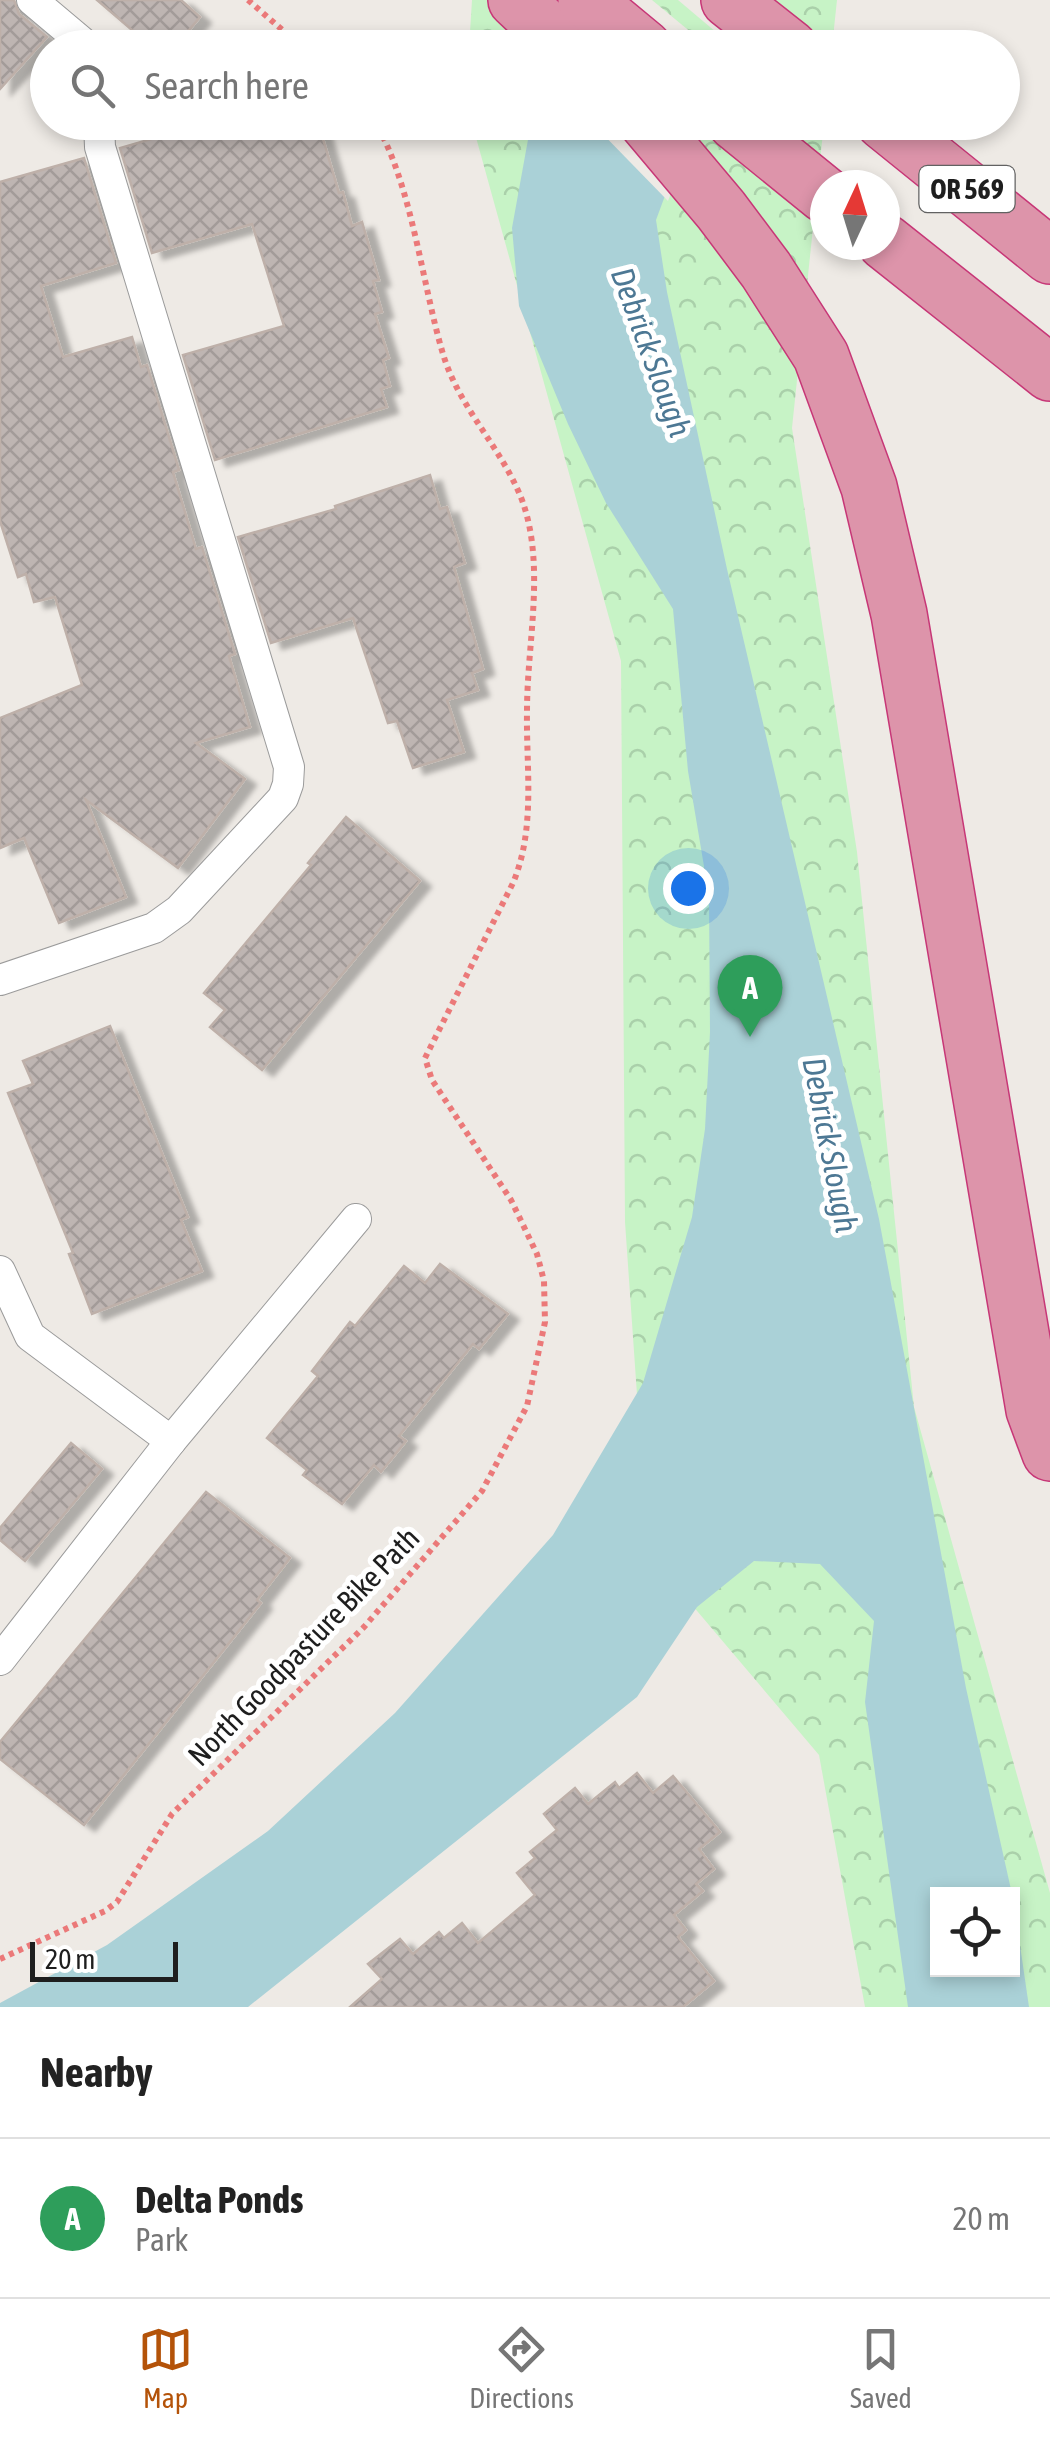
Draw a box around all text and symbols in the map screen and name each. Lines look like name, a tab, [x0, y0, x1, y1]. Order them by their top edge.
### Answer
search box	[30, 30, 1020, 140]
icon: search	[65, 58, 120, 113]
text: Search here	[145, 64, 309, 107]
road number: OR 569	[920, 166, 1014, 212]
north arrow	[810, 170, 900, 260]
water label: Debrick Slough	[604, 262, 699, 441]
your location	[663, 863, 714, 914]
pin: A	[718, 954, 782, 1037]
water label: Debrick Slough	[795, 1054, 866, 1235]
street label: North Goodpasture Bike Path	[181, 1520, 426, 1772]
map controls	[930, 1887, 1020, 1977]
button: locate	[930, 1887, 1020, 1977]
scale bar	[30, 1937, 178, 1982]
text: 20 m	[45, 1943, 95, 1975]
text: Nearby	[40, 2048, 153, 2096]
text: Delta Ponds	[135, 2178, 303, 2221]
text: A	[65, 2200, 80, 2237]
text: 20 m	[952, 2200, 1010, 2237]
text: Park	[135, 2221, 188, 2258]
tab: Map	[138, 2322, 193, 2414]
tab: Directions	[469, 2322, 574, 2414]
tab: Saved	[850, 2322, 912, 2414]

